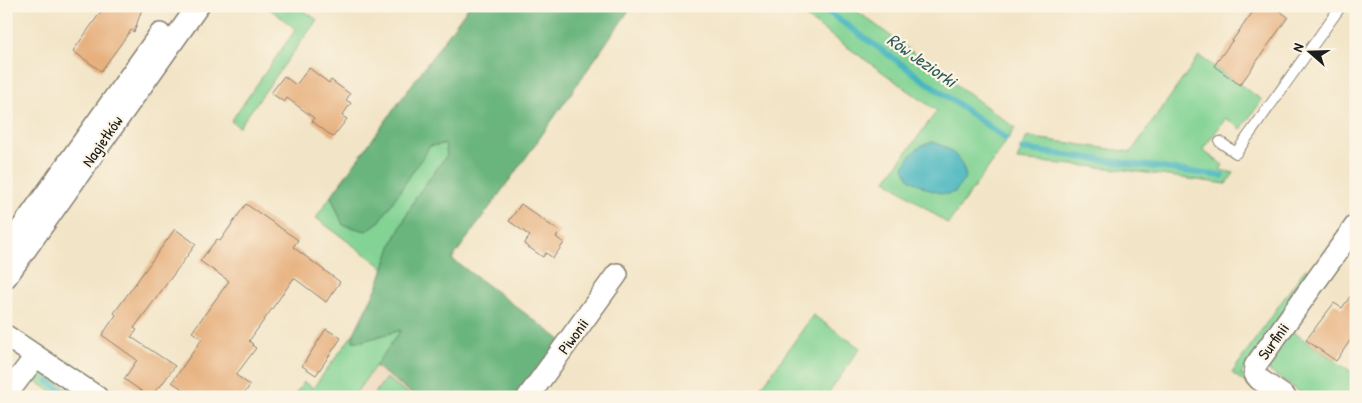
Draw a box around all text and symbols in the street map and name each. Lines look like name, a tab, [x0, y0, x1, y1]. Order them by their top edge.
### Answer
water label: Rów Jeziorki	[882, 27, 963, 94]
north arrow	[1284, 28, 1334, 78]
text: N	[1287, 40, 1308, 54]
street label: Nagietków	[76, 111, 128, 171]
street label: Piwonii	[552, 314, 594, 358]
street label: Surfinii	[1252, 318, 1294, 364]

